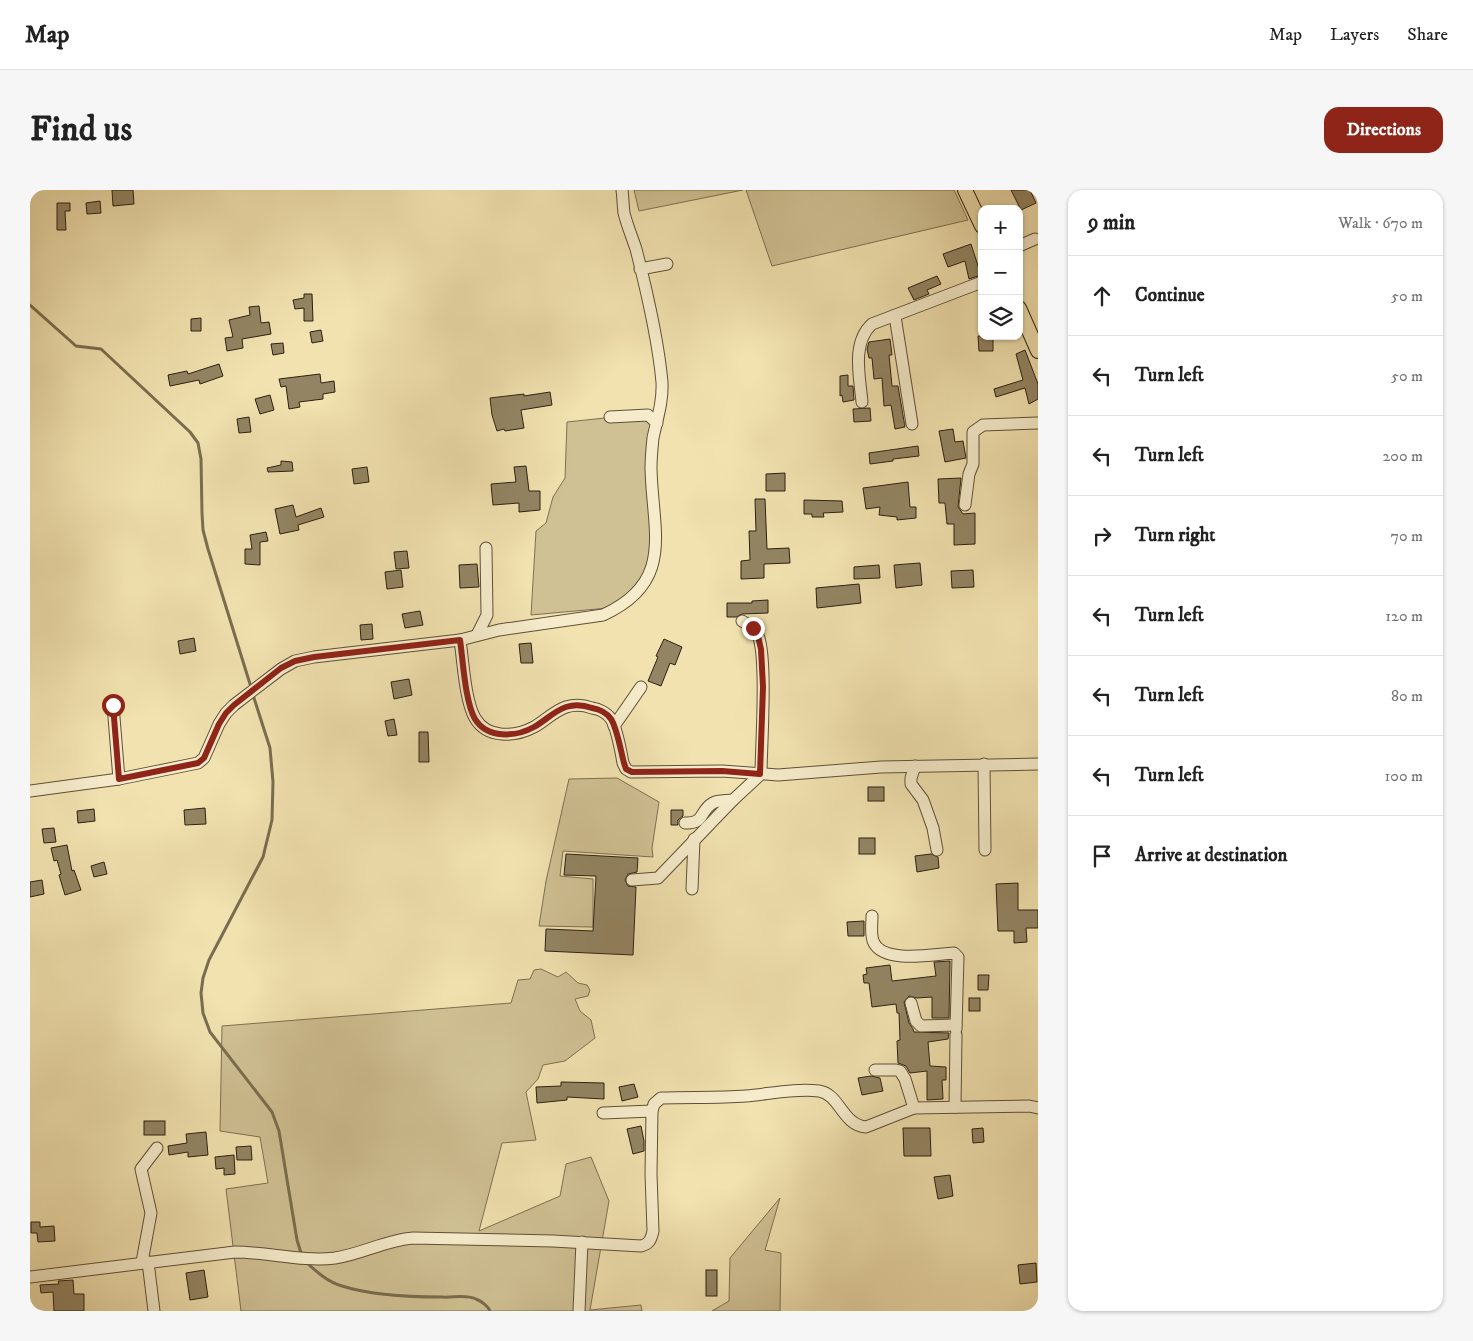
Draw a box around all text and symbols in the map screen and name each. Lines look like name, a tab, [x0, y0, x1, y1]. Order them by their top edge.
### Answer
text: Map	[25, 20, 69, 50]
text: Map	[1269, 24, 1302, 46]
text: Layers	[1330, 24, 1379, 46]
text: Share	[1407, 24, 1448, 46]
button: Directions	[1324, 107, 1443, 153]
text: Find us	[30, 108, 132, 152]
map controls	[978, 205, 1023, 340]
button: +	[978, 205, 1023, 250]
text: 9 min	[1088, 210, 1135, 236]
text: Walk · 670 m	[1338, 213, 1423, 233]
button: −	[978, 250, 1023, 295]
icon: ahead	[1088, 282, 1116, 310]
text: Continue	[1135, 284, 1205, 307]
text: 50 m	[1391, 286, 1423, 306]
button: layers	[978, 295, 1023, 340]
icon: left	[1088, 362, 1116, 390]
text: Turn left	[1135, 364, 1204, 387]
text: 50 m	[1391, 366, 1423, 386]
icon: left	[1088, 442, 1116, 470]
text: Turn left	[1135, 444, 1204, 467]
text: 200 m	[1382, 446, 1423, 466]
icon: right	[1088, 522, 1116, 550]
text: Turn right	[1135, 524, 1215, 547]
text: 70 m	[1391, 526, 1423, 546]
icon: left	[1088, 602, 1116, 630]
text: Turn left	[1135, 604, 1204, 627]
text: 120 m	[1385, 606, 1423, 626]
route end	[742, 617, 765, 640]
icon: left	[1088, 682, 1116, 710]
text: Turn left	[1135, 684, 1204, 707]
text: 80 m	[1391, 686, 1423, 706]
route start	[102, 694, 125, 717]
icon: left	[1088, 762, 1116, 790]
text: Turn left	[1135, 764, 1204, 787]
text: 100 m	[1385, 766, 1423, 786]
icon: arrive	[1088, 842, 1116, 870]
text: Arrive at destination	[1135, 844, 1287, 867]

